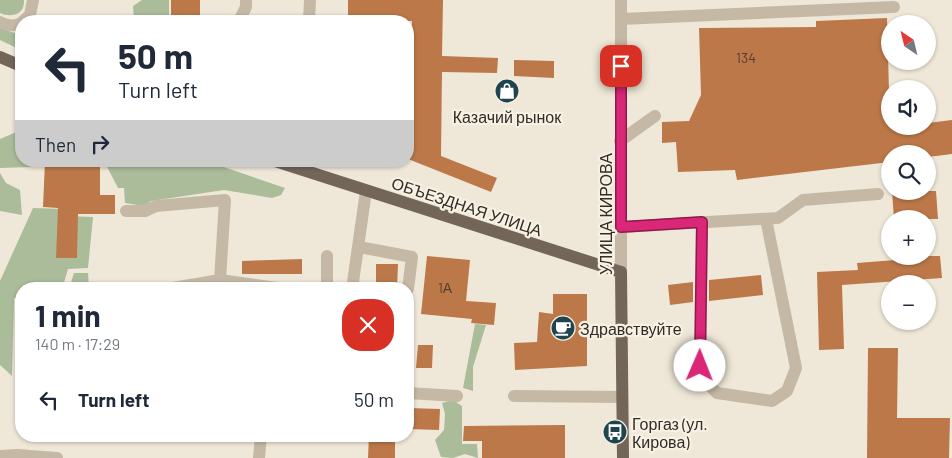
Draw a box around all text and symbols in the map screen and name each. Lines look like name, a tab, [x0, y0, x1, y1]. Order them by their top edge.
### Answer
north arrow	[881, 15, 936, 70]
map controls	[881, 15, 936, 330]
text: 50 m	[118, 34, 193, 76]
icon: left	[35, 35, 100, 100]
pin	[600, 45, 642, 87]
house number: 134	[736, 49, 756, 66]
icon: arrive	[607, 52, 635, 80]
text: Turn left	[118, 76, 198, 102]
shop icon: Казачий рынок	[494, 78, 520, 104]
button: sound	[881, 80, 936, 135]
place label: Казачий рынок	[453, 107, 562, 126]
icon: right	[86, 130, 114, 158]
text: Then	[35, 133, 76, 156]
button: search	[881, 145, 936, 200]
street label: УЛИЦА КИРОВА	[596, 153, 615, 275]
street label: ОБЪЕЗДНАЯ УЛИЦА	[389, 173, 545, 239]
button: +	[881, 210, 936, 265]
button: −	[881, 275, 936, 330]
house number: 1А	[438, 279, 453, 296]
text: 1 min	[35, 297, 101, 333]
button: close	[342, 299, 394, 351]
cafe icon: Здравствуйте	[550, 315, 576, 341]
place label: Здравствуйте	[580, 319, 682, 338]
text: 140 m · 17:29	[35, 334, 120, 353]
position arrow	[673, 339, 725, 391]
icon: left	[35, 386, 63, 414]
text: Turn left	[78, 388, 149, 411]
text: 50 m	[354, 388, 394, 411]
place label: Горгаз (ул. Кирова)	[632, 414, 708, 451]
bus stop icon: Горгаз (ул. Кирова)	[602, 419, 628, 445]

